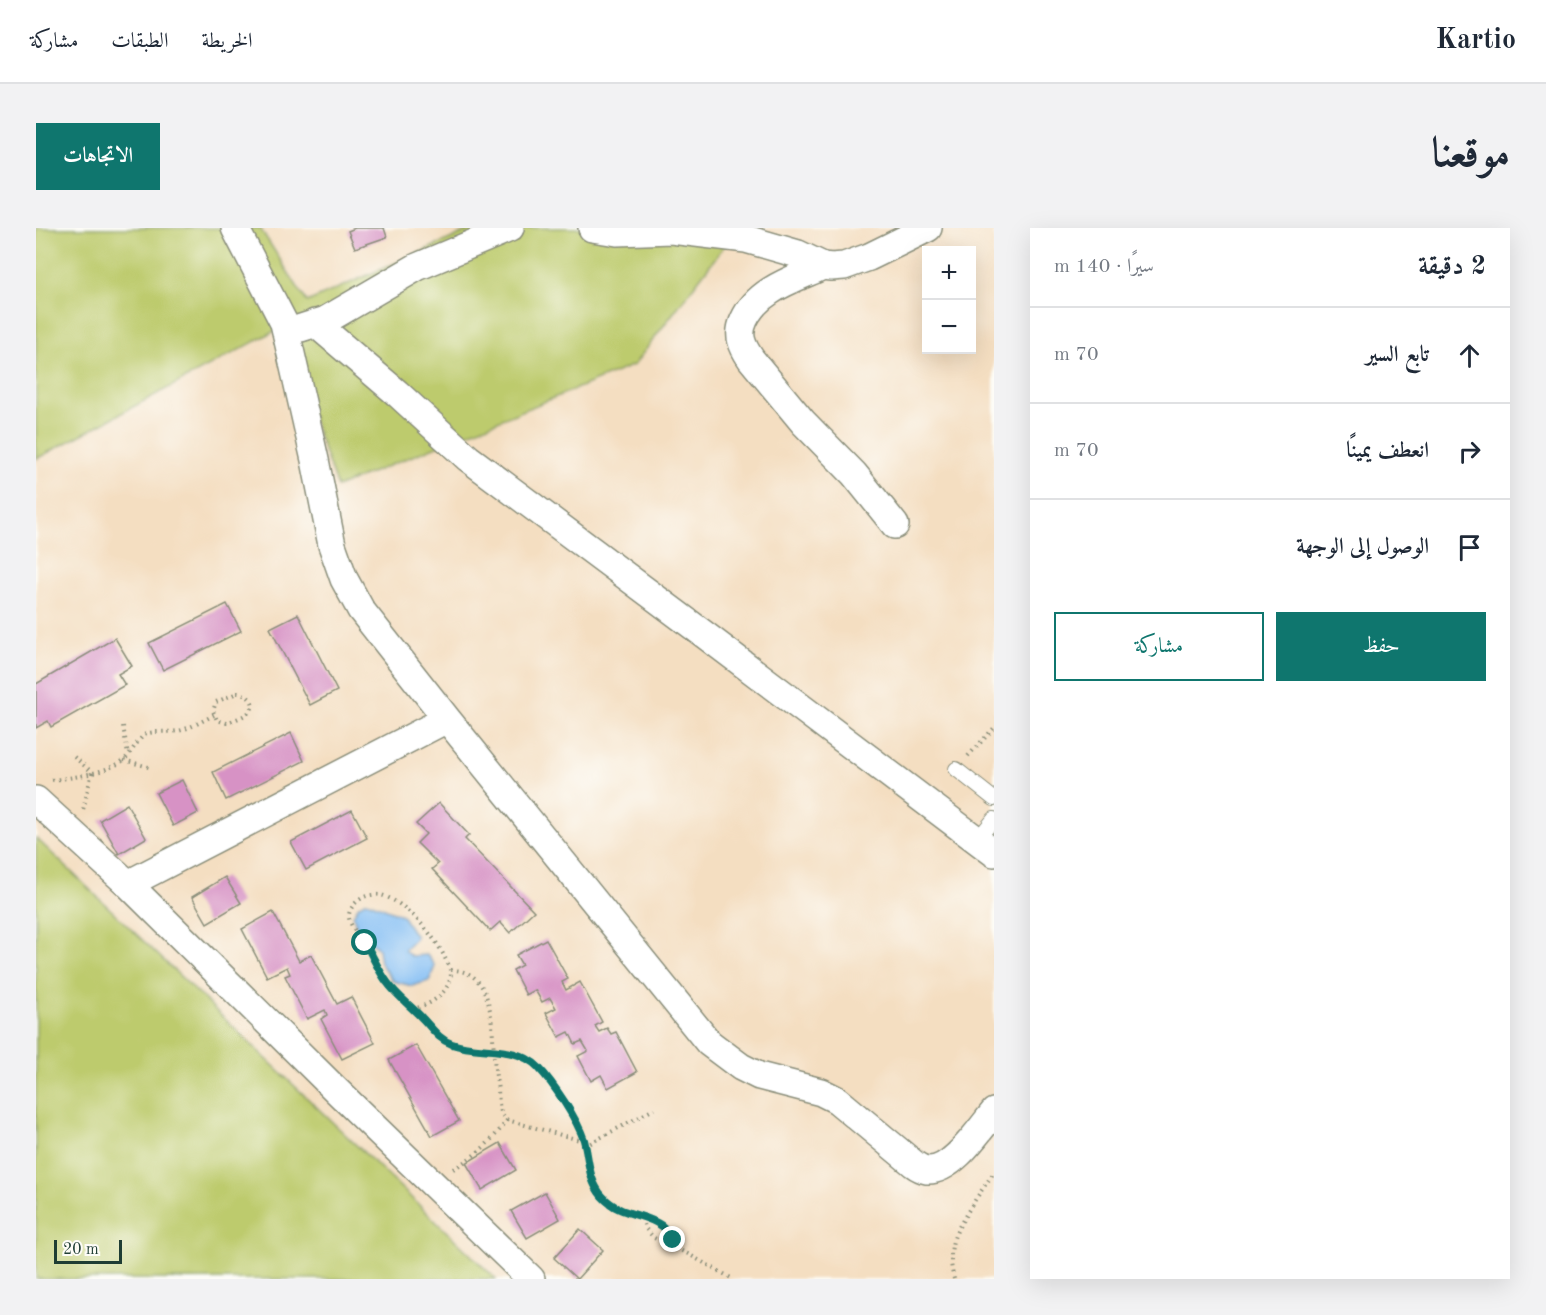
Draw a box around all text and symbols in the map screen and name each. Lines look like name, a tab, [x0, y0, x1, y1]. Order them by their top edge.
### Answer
text: Kartio	[1435, 27, 1516, 55]
text: مشاركة	[30, 31, 78, 52]
text: الطبقات	[111, 31, 168, 52]
text: الخريطة	[201, 31, 253, 52]
button: الاتجاهات	[36, 123, 160, 190]
text: موقعنا	[1432, 134, 1510, 176]
map controls	[922, 246, 976, 354]
button: +	[922, 246, 976, 300]
text: 2 دقيقة	[1418, 254, 1486, 280]
text: سيرًا · 140 m	[1054, 257, 1154, 277]
button: −	[922, 300, 976, 354]
icon: ahead	[1453, 339, 1486, 372]
text: تابع السير	[1365, 344, 1429, 366]
text: 70 m	[1054, 345, 1099, 365]
icon: right	[1453, 435, 1486, 468]
text: انعطف يمينًا	[1346, 440, 1429, 462]
text: 70 m	[1054, 441, 1099, 461]
icon: arrive	[1453, 531, 1486, 564]
text: الوصول إلى الوجهة	[1296, 536, 1429, 558]
button: مشاركة	[1054, 612, 1264, 681]
button: حفظ	[1276, 612, 1486, 681]
route start	[351, 929, 377, 955]
route end	[659, 1226, 685, 1252]
scale bar	[54, 1237, 122, 1264]
text: 20 m	[63, 1242, 99, 1258]

